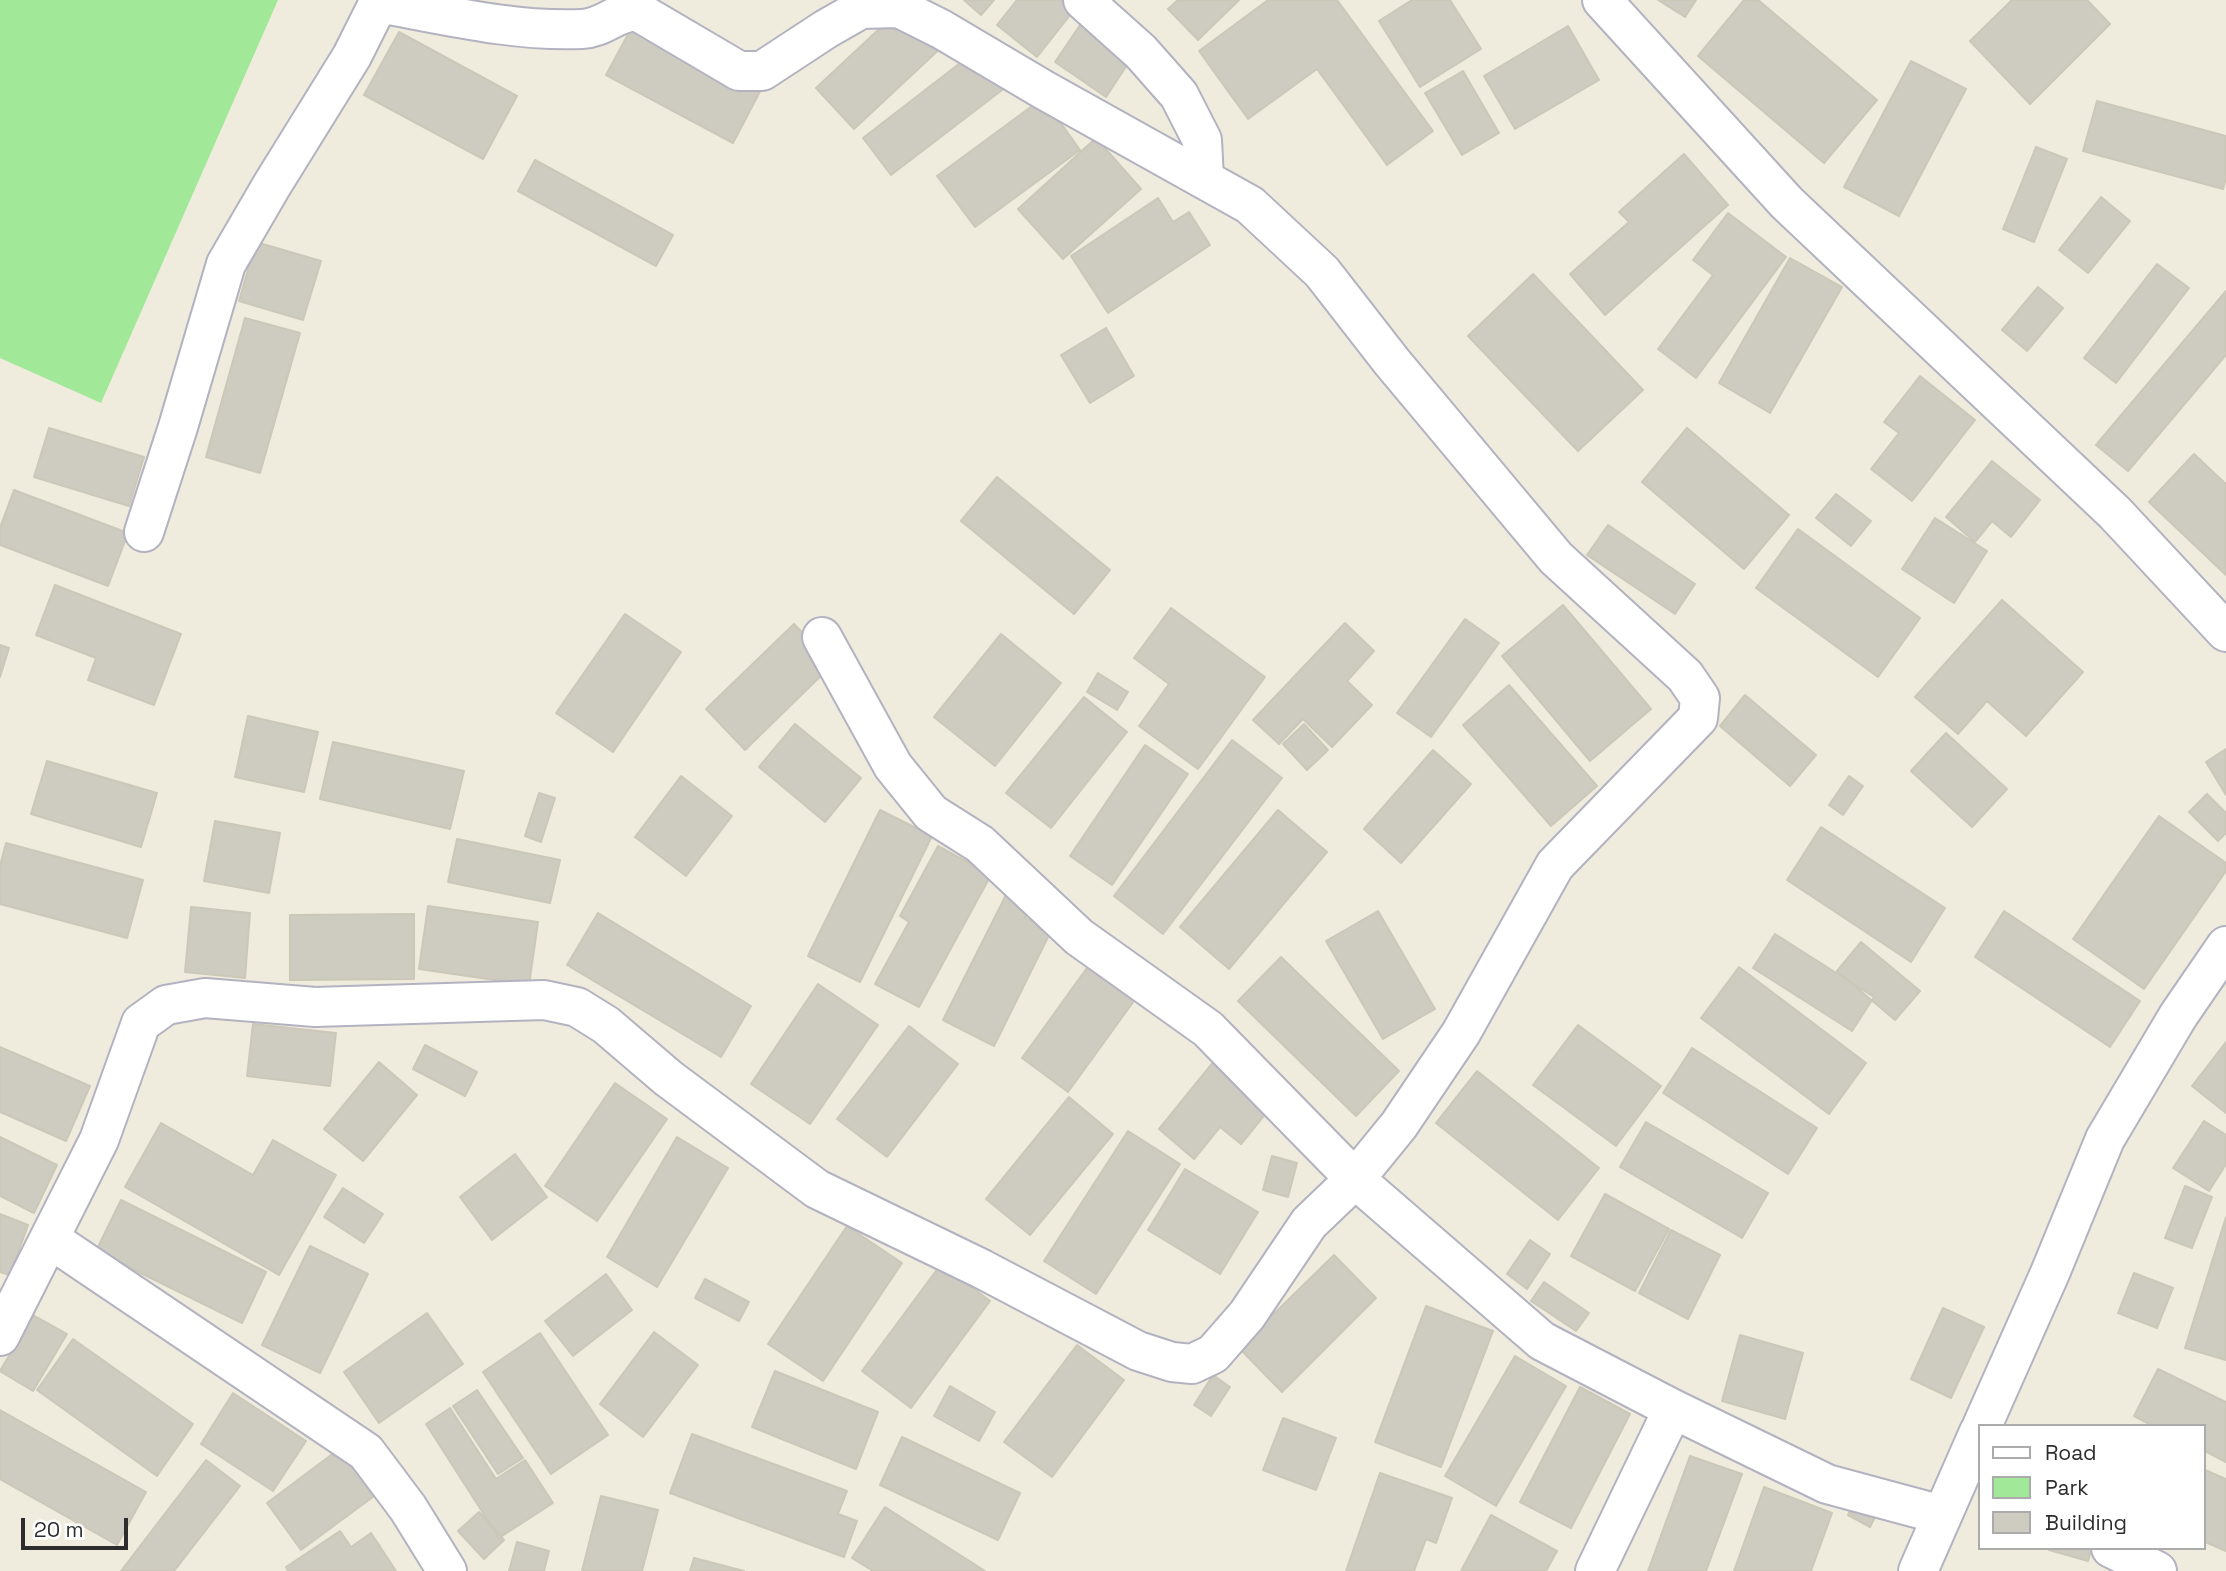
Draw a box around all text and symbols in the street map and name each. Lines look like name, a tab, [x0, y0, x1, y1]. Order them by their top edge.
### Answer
legend	[1978, 1424, 2205, 1550]
text: Road	[2045, 1439, 2097, 1466]
text: Park	[2045, 1474, 2089, 1501]
scale bar	[24, 1504, 131, 1548]
text: Building	[2045, 1509, 2127, 1536]
text: 20 m	[34, 1516, 84, 1543]

